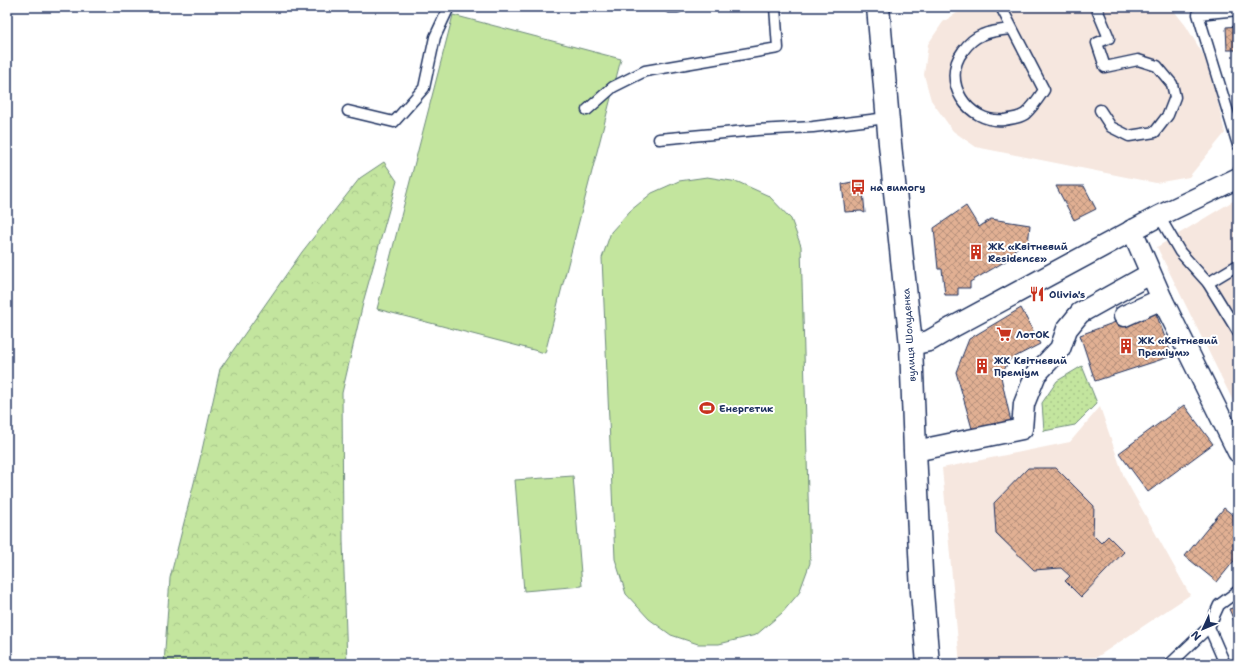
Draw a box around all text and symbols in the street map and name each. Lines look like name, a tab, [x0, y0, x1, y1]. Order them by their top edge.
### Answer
bus stop icon: на вимогу	[849, 178, 867, 196]
place label: на вимогу	[870, 181, 925, 194]
place label: ЖК «Квітневий Residence»	[988, 240, 1068, 265]
building icon: ЖК «Квітневий Residence»	[967, 243, 985, 261]
restaurant icon: Olivia's	[1028, 285, 1046, 303]
street label: вулиця Шолуденка	[899, 287, 919, 382]
place label: Olivia's	[1049, 288, 1085, 301]
supermarket icon: ЛотОК	[995, 325, 1013, 343]
place label: ЛотОК	[1016, 328, 1050, 341]
place label: ЖК «Квітневий Преміум»	[1138, 334, 1218, 359]
building icon: ЖК «Квітневий Преміум»	[1117, 337, 1135, 355]
place label: ЖК Квітневий Преміум	[994, 354, 1067, 379]
building icon: ЖК Квітневий Преміум	[973, 357, 991, 375]
sports icon: Енергетик	[698, 399, 716, 417]
place label: Енергетик	[719, 402, 774, 415]
north arrow	[1183, 609, 1223, 649]
text: N	[1188, 627, 1205, 644]

